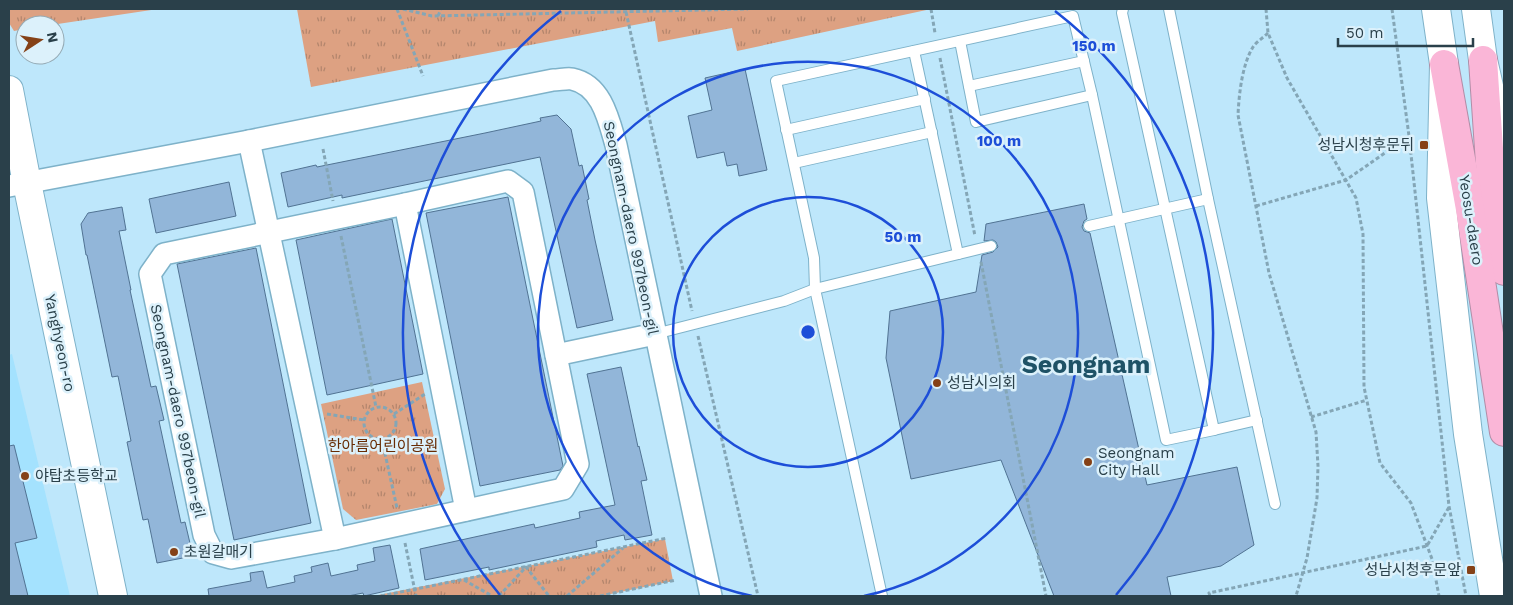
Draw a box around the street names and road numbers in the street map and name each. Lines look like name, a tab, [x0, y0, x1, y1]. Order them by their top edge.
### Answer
street label: Seongnam-daero 997beon-gil	[600, 120, 663, 337]
street label: Yeosu-daero	[1455, 173, 1487, 267]
street label: Yanghyeon-ro	[41, 293, 79, 393]
street label: Seongnam-daero 997beon-gil	[147, 303, 210, 520]

